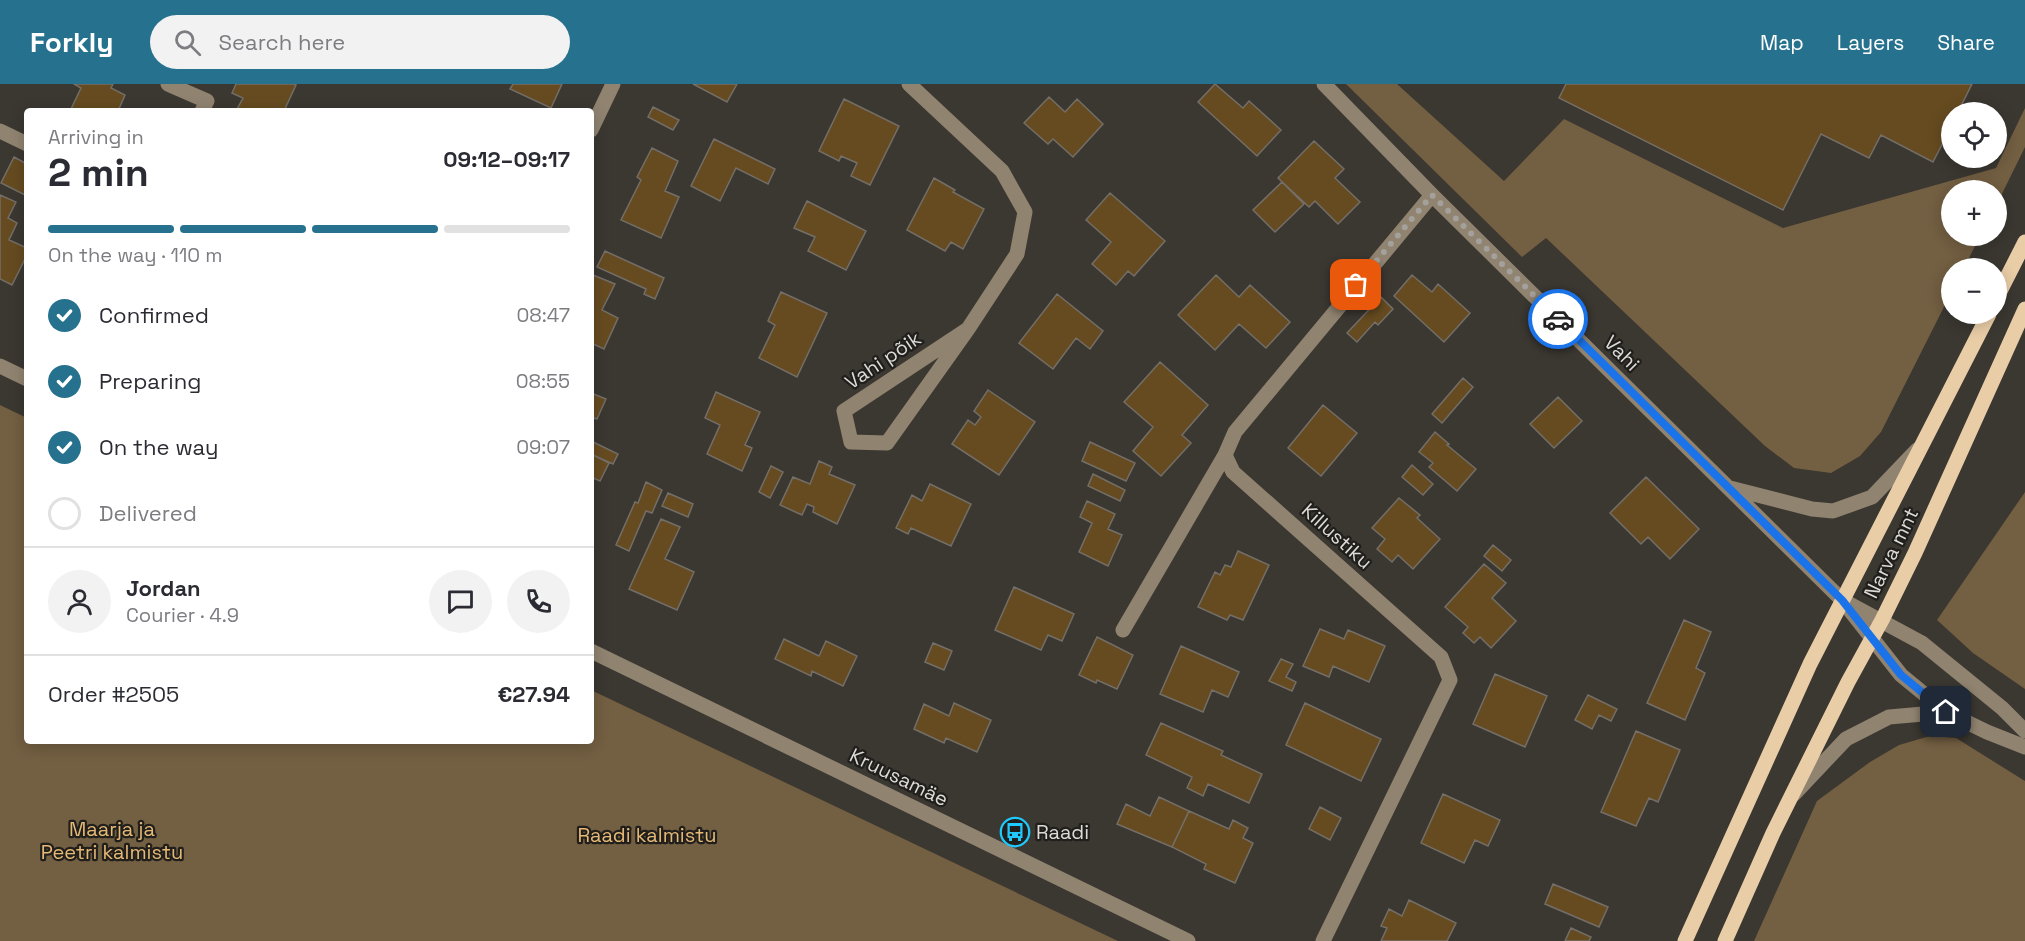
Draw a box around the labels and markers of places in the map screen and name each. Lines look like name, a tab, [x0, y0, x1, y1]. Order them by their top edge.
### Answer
pin	[1330, 259, 1381, 310]
pin	[1920, 686, 1971, 737]
bus stop icon: Raadi	[999, 816, 1031, 848]
place label: Raadi	[1036, 819, 1089, 845]

